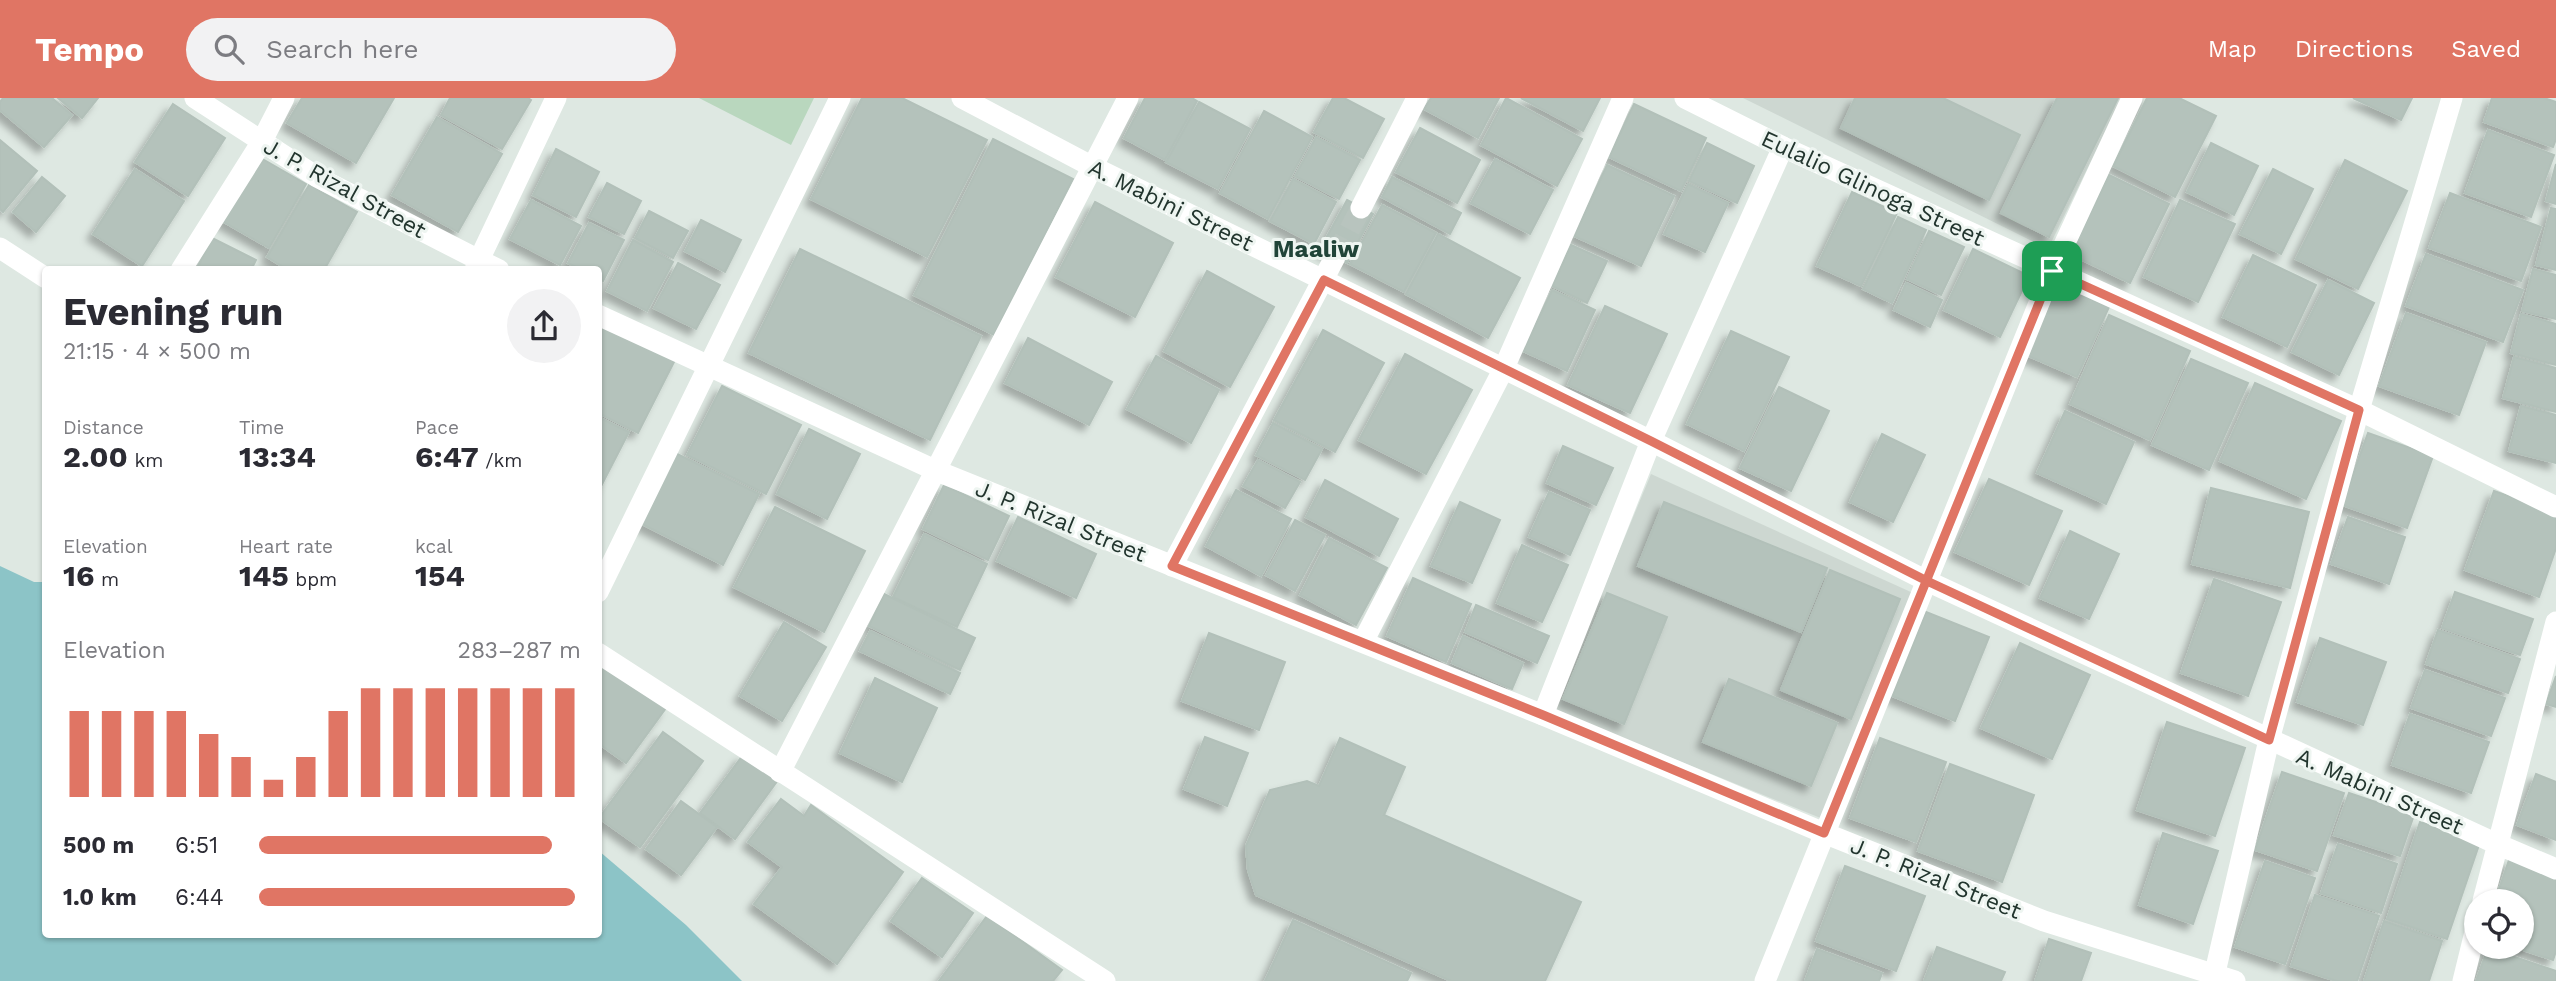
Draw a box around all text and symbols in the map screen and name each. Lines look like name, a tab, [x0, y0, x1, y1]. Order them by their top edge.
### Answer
search box	[186, 18, 676, 81]
text: Tempo	[35, 30, 144, 69]
icon: search	[210, 30, 248, 68]
text: Search here	[266, 34, 419, 64]
text: Map	[2208, 35, 2257, 63]
text: Directions	[2295, 35, 2413, 63]
text: Saved	[2451, 35, 2521, 63]
street label: Eulalio Glinoga Street	[1757, 125, 1989, 252]
street label: J. P. Rizal Street	[259, 133, 431, 244]
street label: A. Mabini Street	[1084, 154, 1258, 257]
district label: Maaliw	[1273, 235, 1360, 263]
pin	[2022, 241, 2082, 301]
icon: arrive	[2033, 252, 2071, 290]
button: share	[507, 289, 581, 363]
text: Evening run	[63, 290, 283, 334]
text: 21:15 · 4 × 500 m	[63, 338, 251, 365]
text: Distance	[63, 416, 144, 439]
text: Time	[239, 416, 284, 439]
text: Pace	[415, 416, 459, 439]
text: 2.00	[63, 439, 128, 474]
text: 13:34	[239, 439, 316, 474]
text: 6:47	[415, 439, 479, 474]
text: km	[128, 449, 163, 472]
text: /km	[479, 449, 522, 472]
street label: J. P. Rizal Street	[972, 475, 1150, 568]
text: Elevation	[63, 535, 148, 558]
text: Heart rate	[239, 535, 333, 558]
text: kcal	[415, 535, 453, 558]
text: 16	[63, 558, 94, 593]
text: 145	[239, 558, 289, 593]
text: 154	[415, 558, 465, 593]
text: m	[94, 568, 119, 591]
text: bpm	[289, 568, 337, 591]
text: Elevation	[63, 637, 166, 664]
text: 283–287 m	[457, 637, 581, 664]
street label: A. Mabini Street	[2292, 743, 2468, 841]
text: 500 m	[63, 832, 134, 859]
text: 6:51	[175, 832, 218, 859]
street label: J. P. Rizal Street	[1847, 832, 2025, 925]
text: 1.0 km	[63, 884, 137, 911]
text: 6:44	[175, 884, 224, 911]
map controls	[2464, 889, 2534, 959]
button: locate	[2464, 889, 2534, 959]

